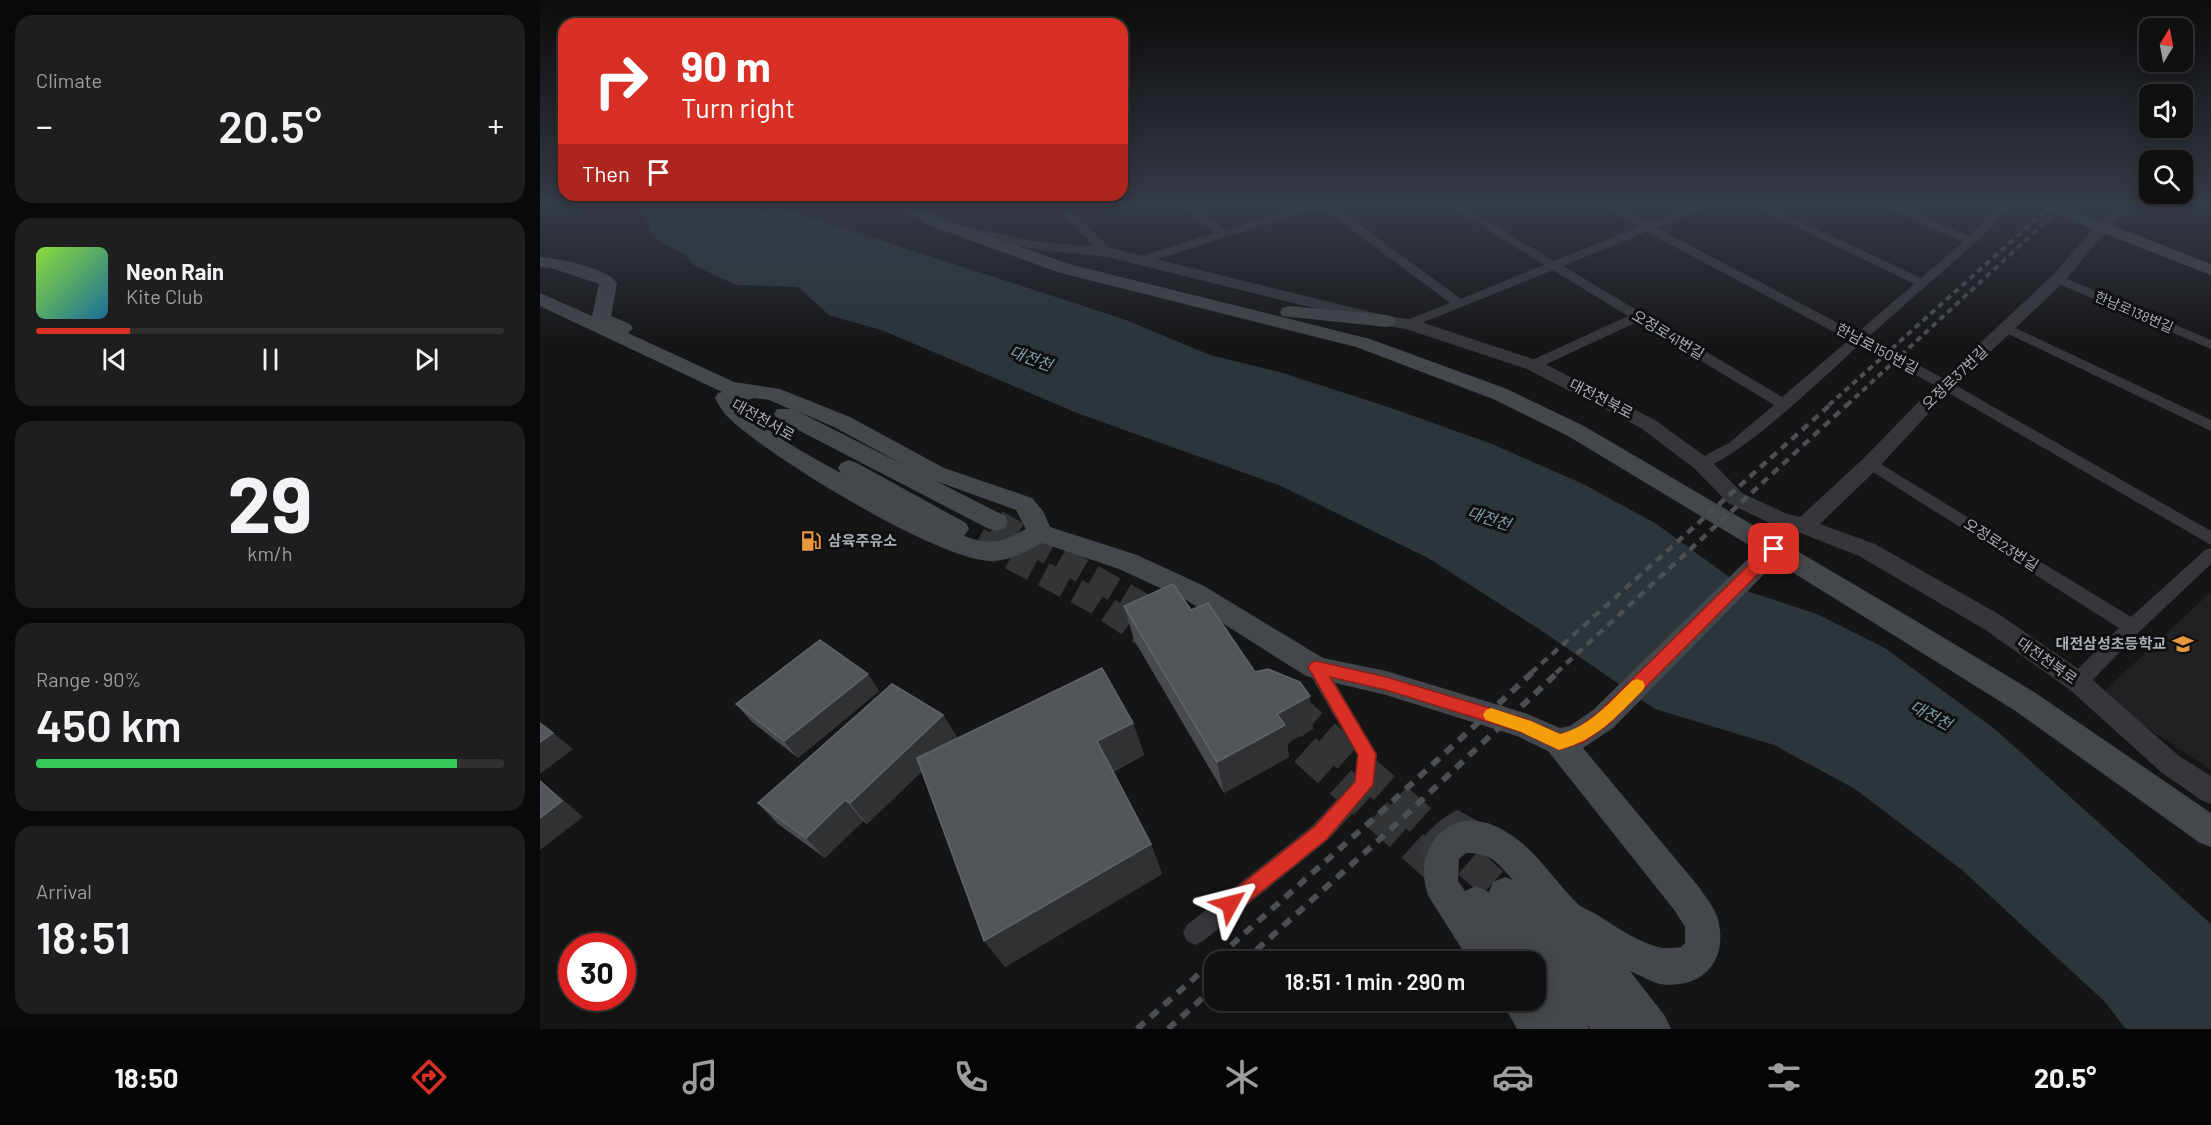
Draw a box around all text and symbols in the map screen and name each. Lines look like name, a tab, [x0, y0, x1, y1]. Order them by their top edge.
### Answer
north arrow	[2139, 18, 2193, 72]
map controls	[2139, 18, 2193, 204]
text: 90 m	[681, 40, 771, 90]
icon: right	[582, 42, 660, 120]
text: Climate	[36, 68, 102, 92]
button: sound	[2139, 84, 2193, 138]
text: Turn right	[681, 91, 795, 123]
text: 20.5°	[218, 98, 322, 152]
text: −	[36, 105, 53, 145]
text: +	[487, 105, 504, 145]
button: search	[2139, 150, 2193, 204]
icon: arrive	[642, 156, 675, 189]
text: Then	[582, 160, 630, 186]
text: Neon Rain	[126, 258, 224, 284]
text: Kite Club	[126, 284, 203, 308]
street label: 한남로138번길	[2092, 287, 2176, 336]
street label: 오정로41번길	[1629, 306, 1708, 363]
street label: 한남로150번길	[1833, 319, 1922, 377]
water label: 대전천	[1007, 341, 1057, 375]
street label: 오정로37번길	[1918, 342, 1991, 413]
icon: previous	[98, 343, 131, 376]
icon: pause	[254, 343, 287, 376]
icon: next	[410, 343, 443, 376]
street label: 대전천북로	[1567, 374, 1636, 422]
street label: 대전천서로	[729, 395, 798, 444]
text: 29	[227, 455, 313, 549]
water label: 대전천	[1465, 502, 1515, 534]
street label: 오정로23번길	[1961, 514, 2042, 574]
pin	[1748, 523, 1799, 574]
fuel station icon: 삼육주유소	[799, 529, 823, 553]
place label: 삼육주유소	[828, 531, 897, 549]
icon: arrive	[1757, 532, 1790, 565]
text: km/h	[247, 541, 293, 565]
school or university icon: 대전삼성초등학교	[2171, 632, 2195, 656]
street label: 대전천북로	[2014, 633, 2081, 687]
place label: 대전삼성초등학교	[2056, 634, 2166, 652]
text: Range · 90%	[36, 667, 141, 691]
water label: 대전천	[1907, 696, 1957, 734]
text: 450 km	[36, 697, 182, 751]
position arrow	[1198, 872, 1262, 936]
text: Arrival	[36, 879, 92, 903]
text: 18:51	[36, 909, 131, 963]
speed limit sign: 30	[558, 933, 636, 1011]
text: 18:51 · 1 min · 290 m	[1285, 968, 1465, 994]
icon: directions	[408, 1056, 450, 1098]
icon: music	[679, 1056, 721, 1098]
icon: phone	[950, 1056, 992, 1098]
icon: climate	[1221, 1056, 1263, 1098]
icon: car	[1492, 1056, 1534, 1098]
icon: filters	[1763, 1056, 1805, 1098]
text: 18:50	[115, 1061, 178, 1093]
text: 20.5°	[2034, 1061, 2096, 1093]

